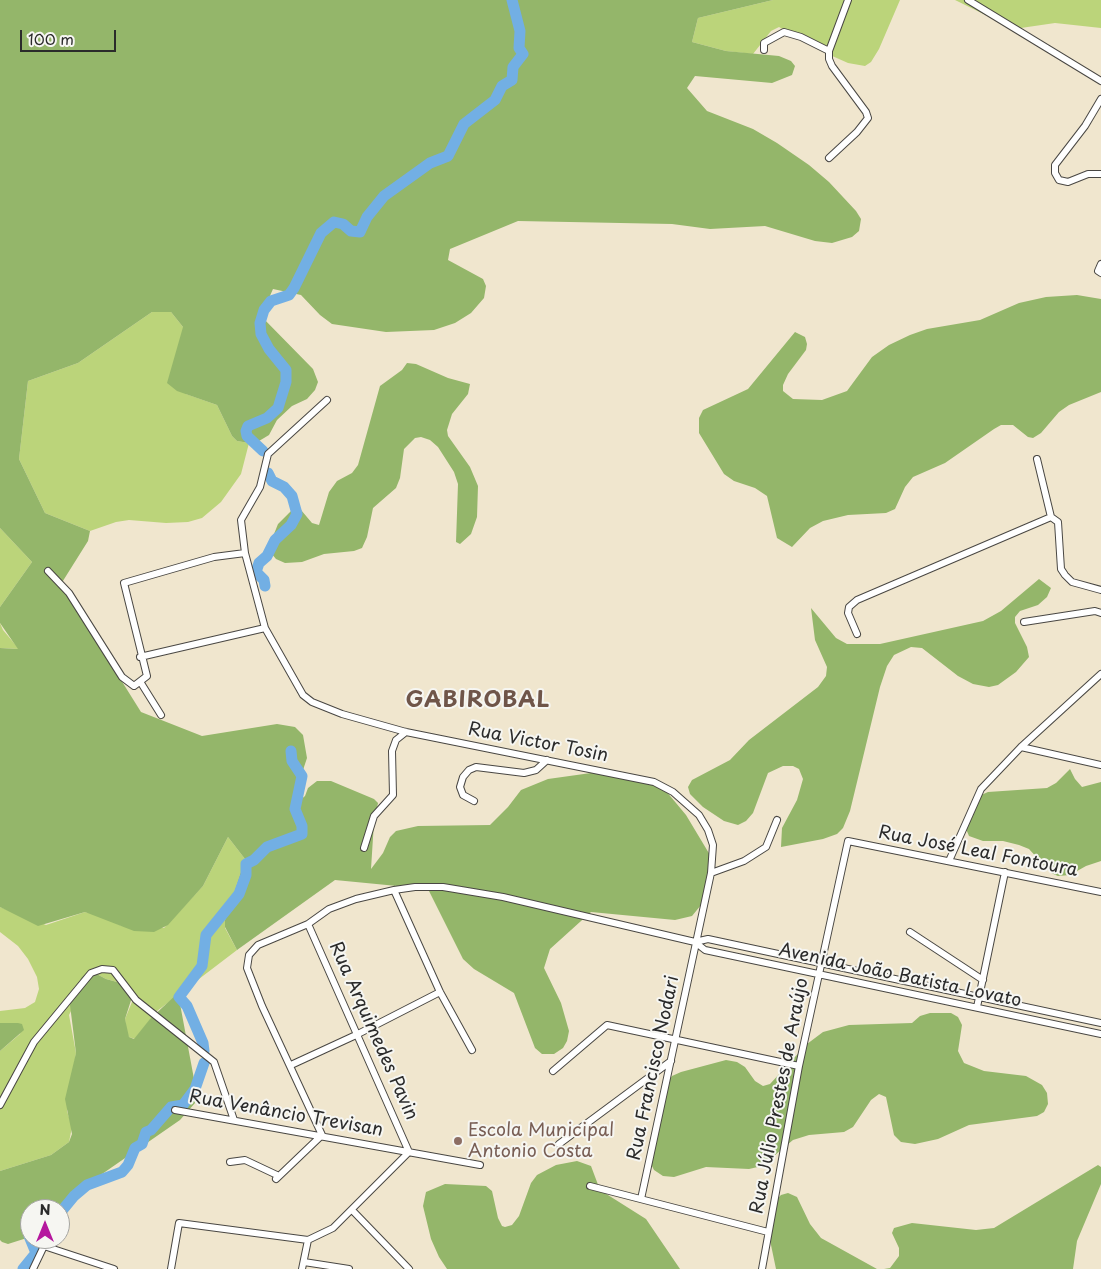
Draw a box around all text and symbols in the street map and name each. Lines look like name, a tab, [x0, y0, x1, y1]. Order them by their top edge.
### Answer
scale bar	[22, 20, 119, 52]
text: 100 m	[28, 27, 74, 50]
district label: GABIROBAL	[405, 688, 551, 714]
street label: Rua Victor Tosin	[466, 719, 610, 767]
street label: Rua José Leal Fontoura	[876, 822, 1080, 882]
street label: Rua Arquimedes Pavin	[324, 939, 422, 1123]
street label: Avenida João Batista Lovato	[777, 940, 1023, 1012]
street label: Rua Francisco Nodari	[624, 974, 684, 1162]
street label: Rua Júlio Prestes de Araújo	[747, 976, 813, 1216]
street label: Rua Venâncio Trevisan	[187, 1086, 385, 1142]
place label: Escola Municipal Antonio Costa	[468, 1120, 614, 1162]
marker: Escola Municipal Antonio Costa	[452, 1135, 464, 1147]
north arrow	[20, 1199, 70, 1249]
text: N	[39, 1199, 51, 1220]

